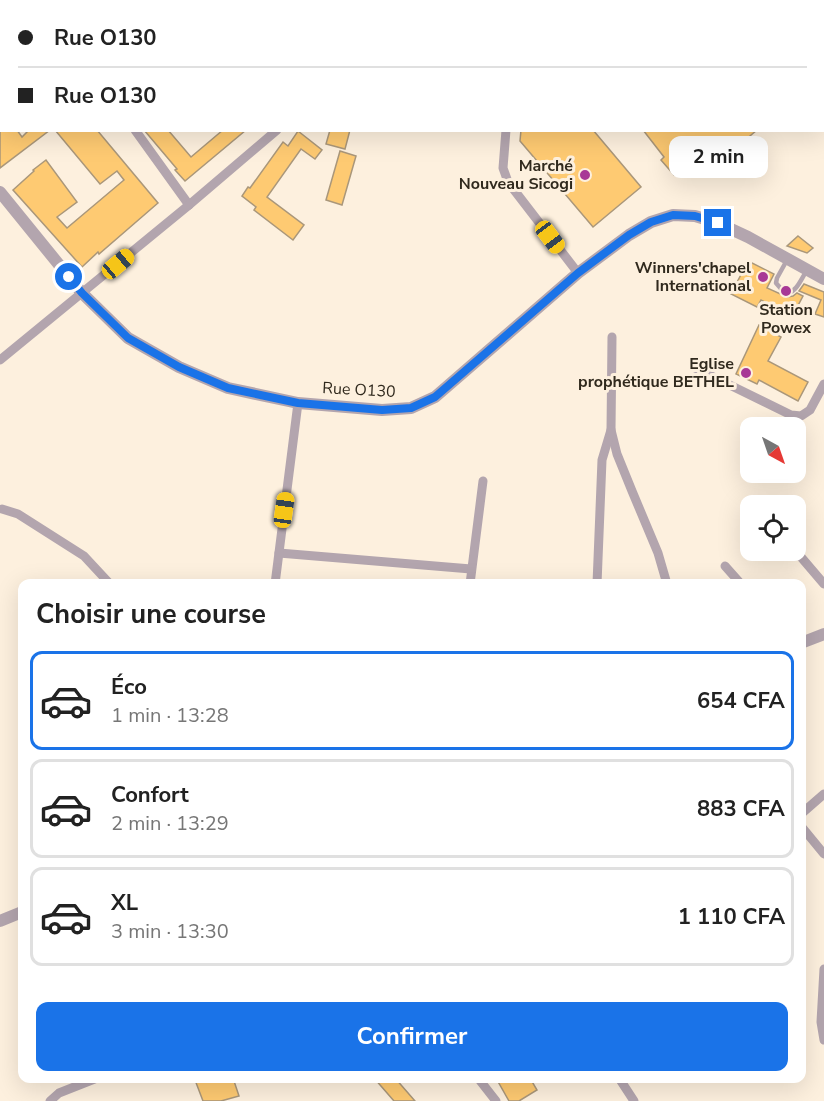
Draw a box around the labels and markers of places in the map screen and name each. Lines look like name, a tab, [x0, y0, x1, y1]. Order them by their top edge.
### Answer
place label: Marché Nouveau Sicogi	[459, 155, 573, 195]
marker: Marché Nouveau Sicogi	[578, 168, 592, 182]
place label: Winners'chapel International	[635, 257, 751, 297]
marker: Winners'chapel International	[756, 270, 770, 284]
marker: Station Powex	[779, 284, 793, 298]
place label: Station Powex	[759, 299, 813, 339]
place label: Eglise prophétique BETHEL	[578, 353, 734, 393]
marker: Eglise prophétique BETHEL	[739, 366, 753, 380]

